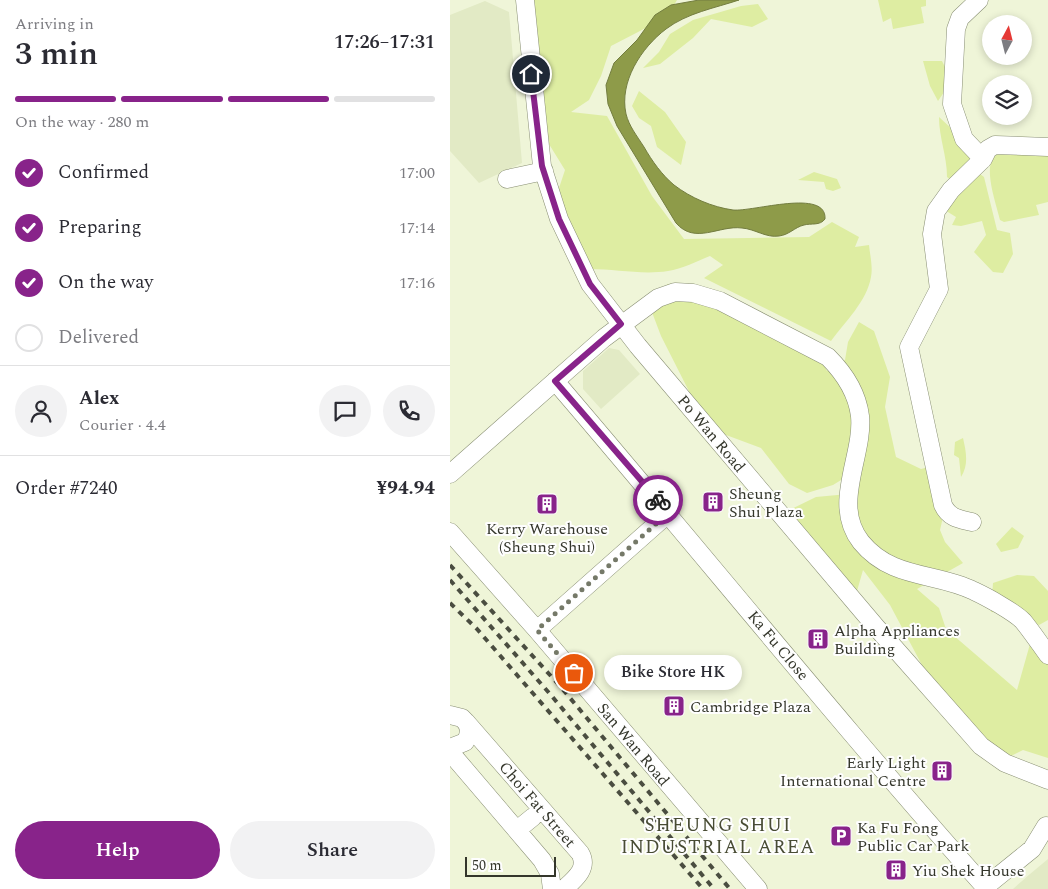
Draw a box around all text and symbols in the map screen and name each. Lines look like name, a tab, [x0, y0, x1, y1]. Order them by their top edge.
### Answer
text: Arriving in	[15, 12, 94, 36]
north arrow	[982, 15, 1032, 65]
map controls	[982, 15, 1032, 125]
text: 17:26–17:31	[334, 28, 435, 57]
text: 3 min	[15, 30, 98, 79]
pin	[510, 53, 552, 95]
icon: home	[517, 60, 545, 88]
button: layers	[982, 75, 1032, 125]
text: On the way · 280 m	[15, 110, 149, 134]
text: Confirmed	[58, 158, 149, 187]
icon: check	[15, 159, 43, 187]
text: 17:00	[399, 161, 435, 185]
text: Preparing	[58, 213, 142, 242]
icon: check	[15, 214, 43, 242]
text: 17:14	[399, 216, 435, 240]
text: On the way	[58, 268, 154, 297]
icon: check	[15, 269, 43, 297]
text: 17:16	[399, 271, 435, 295]
text: Delivered	[58, 323, 139, 352]
text: Alex	[79, 384, 120, 413]
button: person	[15, 385, 67, 437]
button: chat	[319, 385, 371, 437]
button: phone	[383, 385, 435, 437]
street label: Po Wan Road	[671, 390, 751, 478]
text: Courier · 4.4	[79, 413, 166, 437]
text: Order #7240	[15, 474, 118, 503]
text: ¥94.94	[377, 474, 435, 503]
courier	[633, 475, 683, 525]
place label: Sheung Shui Plaza	[729, 482, 803, 524]
icon: bike	[644, 486, 672, 514]
building icon: Sheung Shui Plaza	[701, 490, 725, 514]
building icon: Kerry Warehouse (Sheung Shui)	[535, 492, 559, 516]
place label: Kerry Warehouse (Sheung Shui)	[486, 517, 608, 559]
street label: Ka Fu Close	[742, 605, 815, 686]
place label: Alpha Appliances Building	[834, 619, 960, 661]
building icon: Alpha Appliances Building	[806, 627, 830, 651]
pin	[553, 652, 595, 694]
callout: Bike Store HK	[604, 656, 742, 690]
icon: bag	[560, 659, 588, 687]
text: Bike Store HK	[621, 660, 725, 684]
building icon: Cambridge Plaza	[662, 694, 686, 718]
place label: Cambridge Plaza	[690, 695, 811, 719]
street label: San Wan Road	[591, 698, 675, 792]
place label: Early Light International Centre	[780, 751, 926, 793]
street label: Choi Fat Street	[493, 756, 582, 853]
building icon: Early Light International Centre	[930, 759, 954, 783]
district label: SHEUNG SHUI INDUSTRIAL AREA	[621, 811, 815, 862]
place label: Ka Fu Fong Public Car Park	[857, 816, 969, 858]
button: Help	[15, 821, 220, 879]
button: Share	[230, 821, 435, 879]
parking icon: Ka Fu Fong Public Car Park	[829, 824, 853, 848]
scale bar	[465, 854, 556, 877]
text: 50 m	[472, 855, 502, 876]
building icon: Yiu Shek House	[884, 858, 908, 882]
place label: Yiu Shek House	[912, 859, 1024, 883]

